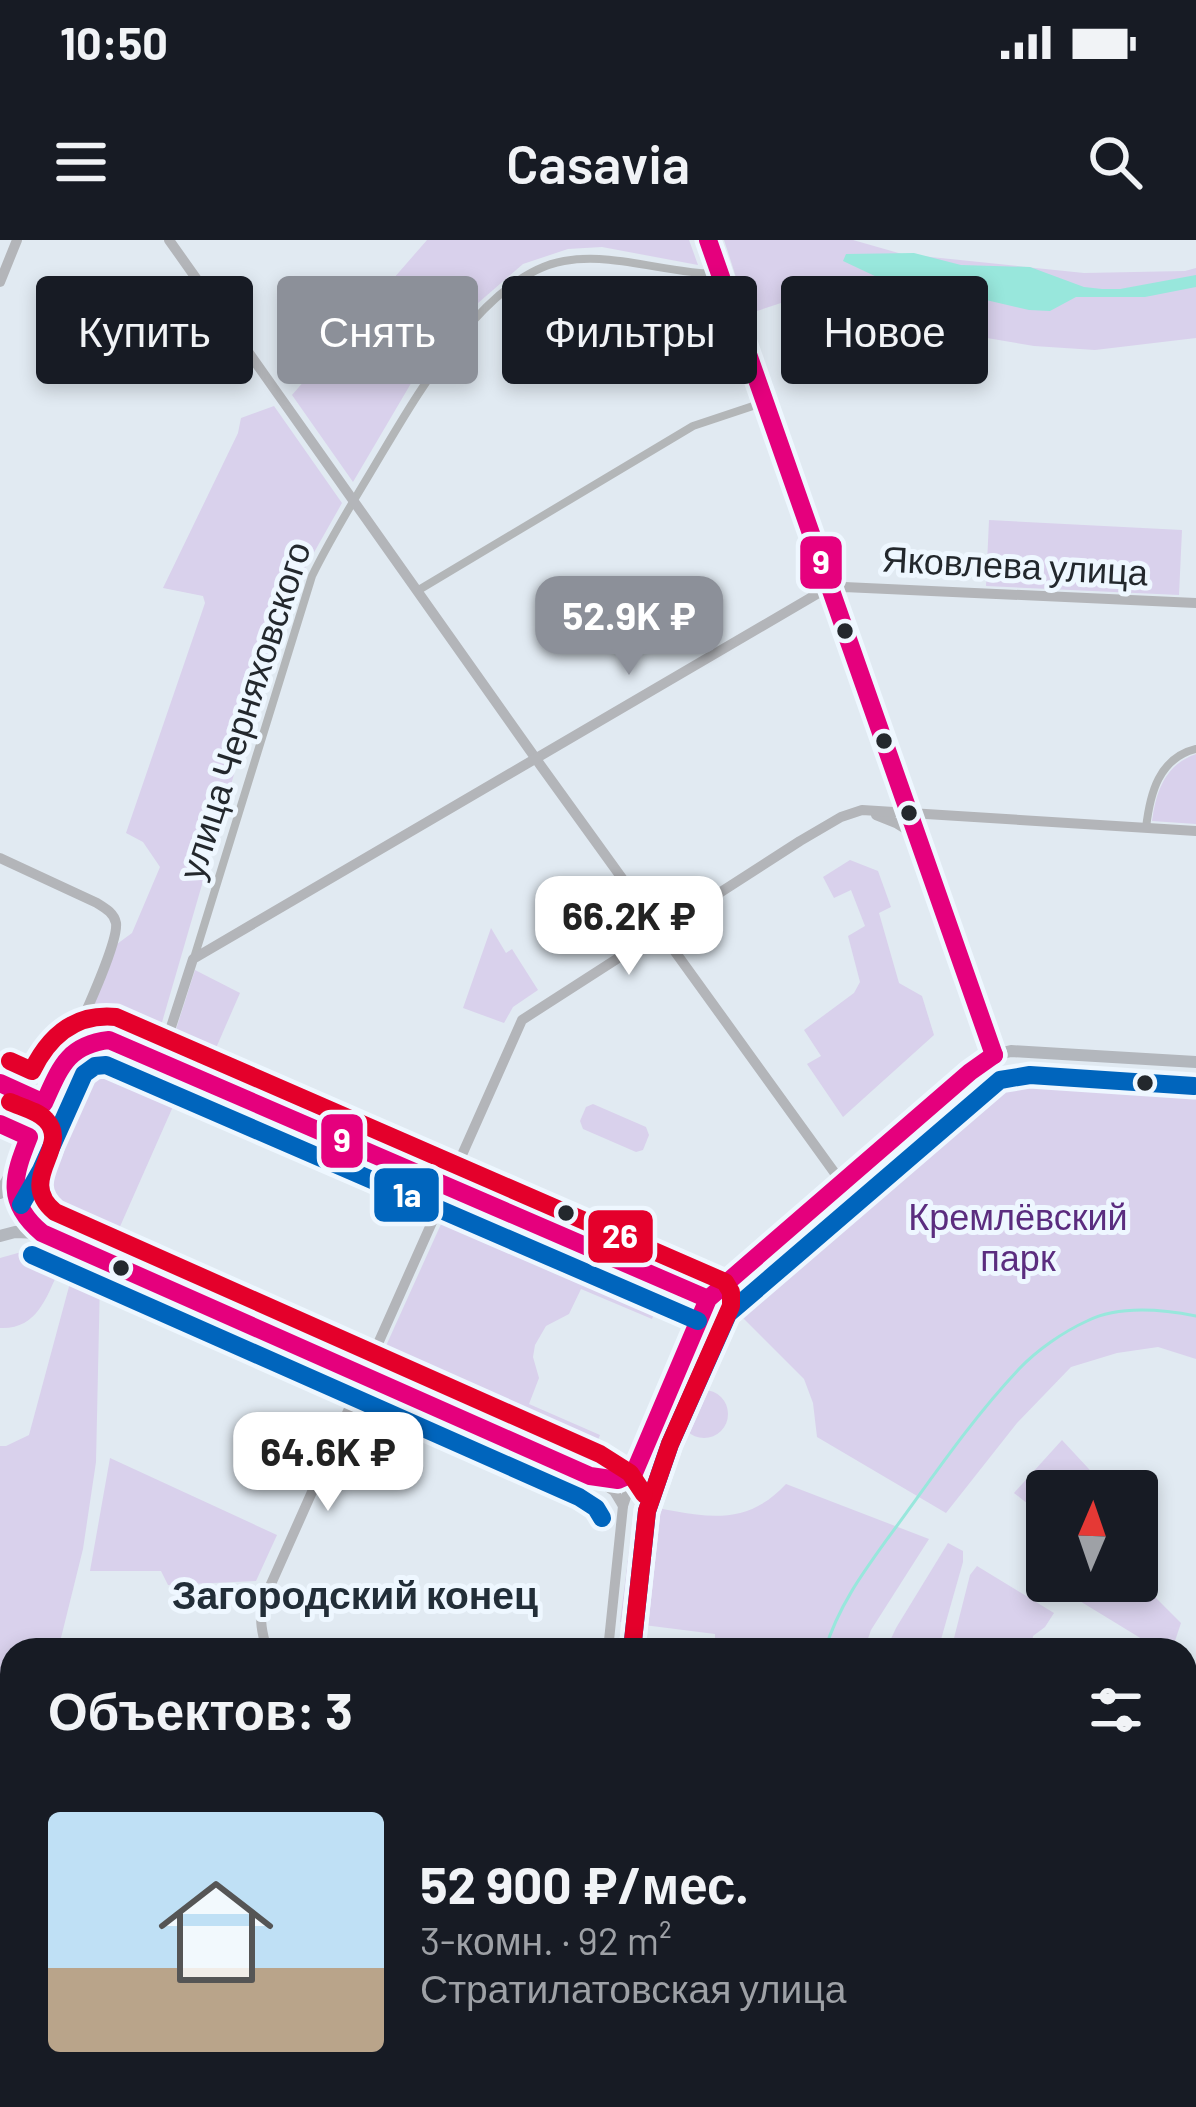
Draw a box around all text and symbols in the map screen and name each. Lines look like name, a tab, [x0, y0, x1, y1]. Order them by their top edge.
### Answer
text: 10:50	[60, 15, 168, 69]
icon: menu	[48, 129, 114, 195]
icon: search	[1082, 129, 1148, 195]
text: Casavia	[506, 130, 690, 195]
chip: Купить	[36, 276, 253, 384]
chip: Снять	[277, 276, 478, 384]
chip: Фильтры	[502, 276, 757, 384]
chip: Новое	[781, 276, 988, 384]
line badge: 9	[798, 534, 844, 591]
street label: улица Черняховского	[168, 536, 319, 885]
street label: Яковлева улица	[881, 536, 1150, 593]
text: 9	[812, 541, 830, 581]
pin: 52.9K ₽	[518, 576, 740, 678]
text: 52.9K ₽	[562, 591, 696, 638]
unlabelled marker	[834, 620, 856, 642]
unlabelled marker	[873, 730, 895, 752]
unlabelled marker	[898, 802, 920, 824]
pin: 66.2K ₽	[518, 876, 740, 978]
text: 66.2K ₽	[562, 891, 696, 938]
unlabelled marker	[1134, 1072, 1156, 1094]
line badge: 9	[319, 1112, 365, 1170]
text: 9	[333, 1119, 351, 1159]
line badge: 1a	[372, 1166, 441, 1224]
text: 1a	[392, 1174, 422, 1214]
park label: Кремлёвский парк	[908, 1194, 1128, 1279]
unlabelled marker	[555, 1202, 577, 1224]
line badge: 26	[586, 1208, 655, 1265]
text: 26	[602, 1215, 638, 1255]
unlabelled marker	[110, 1257, 132, 1279]
pin: 64.6K ₽	[217, 1412, 439, 1514]
text: 64.6K ₽	[260, 1427, 396, 1474]
north arrow	[1026, 1470, 1158, 1602]
map controls	[1026, 1470, 1158, 1602]
district label: Загородский конец	[172, 1570, 538, 1617]
icon: filters	[1083, 1677, 1149, 1743]
text: Объектов: 3	[48, 1679, 353, 1740]
text: 52 900 ₽/мес.	[420, 1853, 749, 1914]
icon: home	[144, 1860, 288, 2004]
text: 3-комн. · 92 m²	[420, 1916, 672, 1963]
text: Стратилатовская улица	[420, 1964, 846, 2011]

